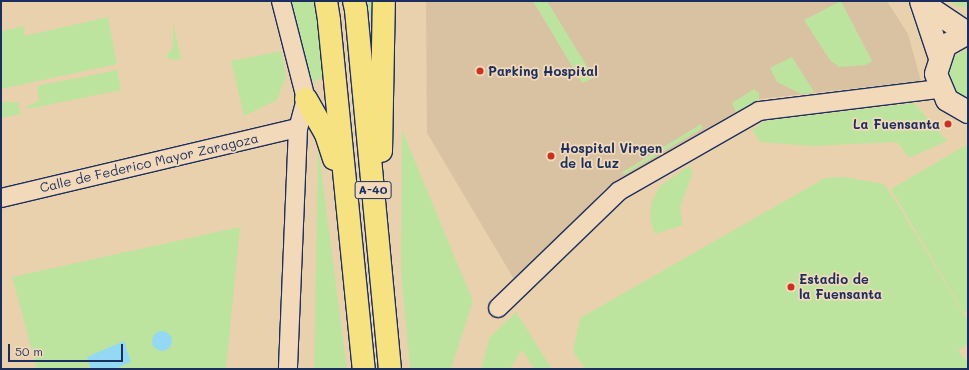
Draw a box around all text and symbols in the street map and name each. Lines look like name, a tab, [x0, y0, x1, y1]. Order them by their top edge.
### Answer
place label: Parking Hospital	[488, 63, 598, 79]
marker: Parking Hospital	[475, 66, 485, 76]
place label: La Fuensanta	[853, 116, 940, 132]
marker: La Fuensanta	[943, 119, 953, 129]
street label: Calle de Federico Mayor Zaragoza	[38, 130, 260, 196]
place label: Hospital Virgen de la Luz	[560, 141, 662, 172]
marker: Hospital Virgen de la Luz	[545, 150, 557, 162]
road number: A-40	[354, 180, 392, 200]
place label: Estadio de la Fuensanta	[799, 272, 882, 303]
marker: Estadio de la Fuensanta	[786, 282, 796, 292]
scale bar	[10, 336, 125, 362]
text: 50 m	[15, 343, 43, 359]

